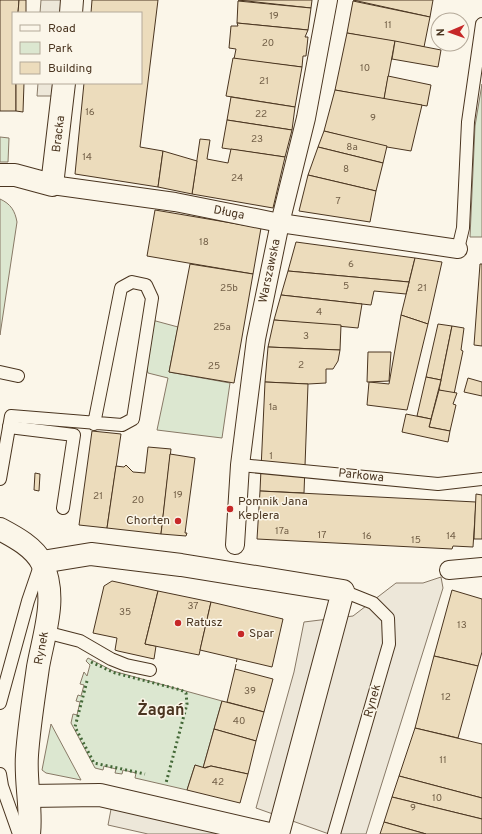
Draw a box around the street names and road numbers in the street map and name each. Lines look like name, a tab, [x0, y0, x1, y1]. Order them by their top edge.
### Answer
street label: Bracka	[49, 115, 69, 153]
street label: Długa	[212, 202, 246, 224]
street label: Warszawska	[255, 238, 285, 304]
street label: Parkowa	[337, 466, 385, 486]
street label: Rynek	[31, 630, 53, 666]
street label: Rynek	[361, 682, 385, 720]

